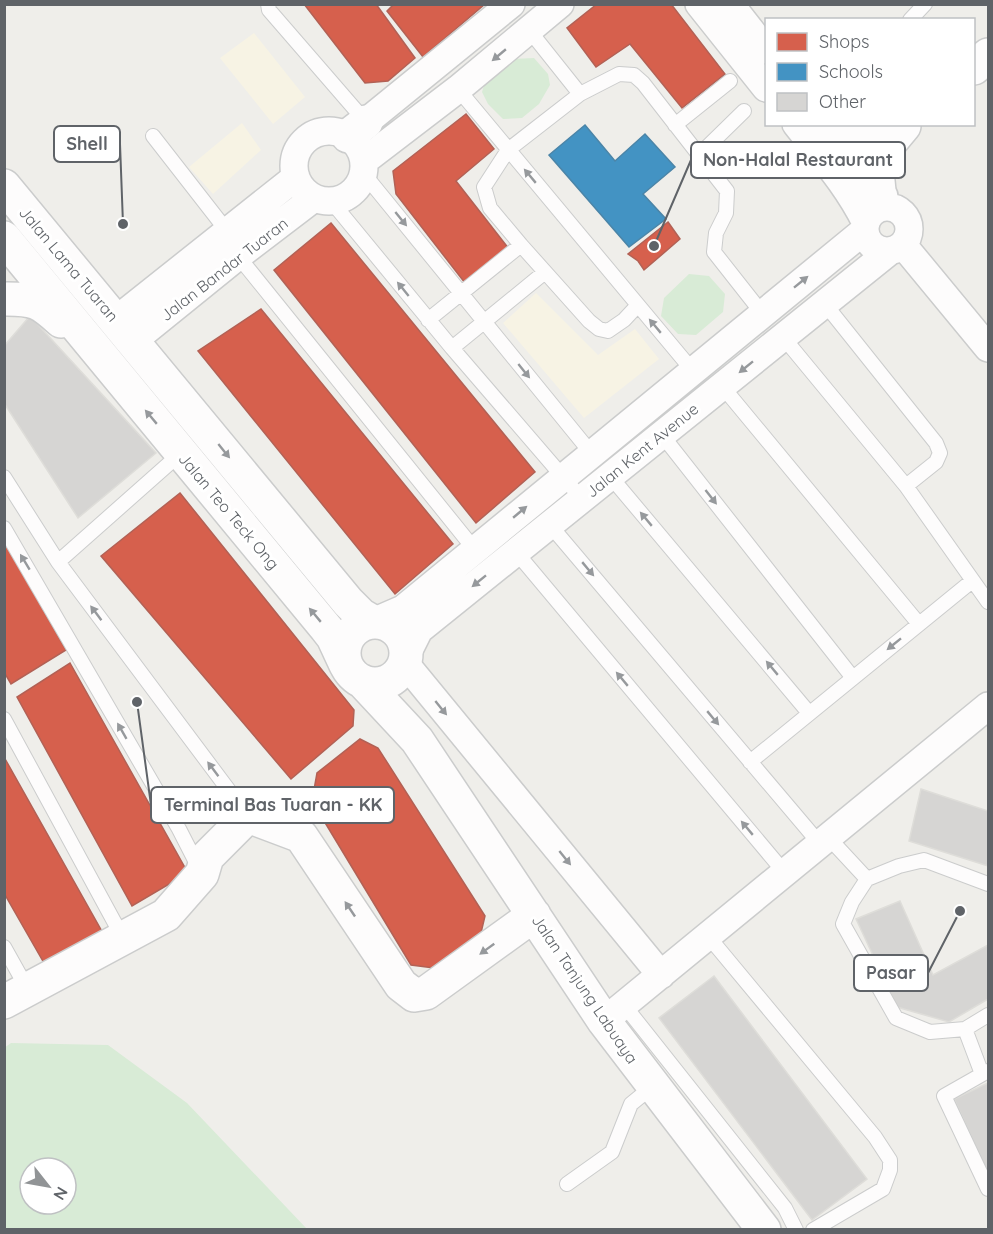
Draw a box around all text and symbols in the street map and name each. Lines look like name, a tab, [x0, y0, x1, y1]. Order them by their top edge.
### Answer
legend	[765, 18, 975, 126]
text: Shops	[819, 30, 870, 53]
one-way arrow	[492, 48, 507, 61]
text: Schools	[819, 60, 883, 83]
text: Other	[819, 90, 866, 113]
callout: Shell	[54, 126, 120, 162]
text: Shell	[66, 132, 108, 155]
callout: Non-Halal Restaurant	[691, 142, 905, 178]
text: Non-Halal Restaurant	[703, 148, 893, 171]
one-way arrow	[524, 169, 537, 184]
street label: Jalan Lama Tuaran	[15, 202, 123, 326]
one-way arrow	[394, 212, 406, 227]
street label: Jalan Bandar Tuaran	[156, 213, 292, 325]
one-way arrow	[793, 276, 808, 289]
one-way arrow	[396, 281, 409, 297]
one-way arrow	[649, 318, 662, 334]
one-way arrow	[738, 360, 754, 373]
one-way arrow	[517, 363, 529, 378]
street label: Jalan Kent Avenue	[582, 398, 702, 502]
one-way arrow	[144, 409, 157, 425]
one-way arrow	[217, 443, 230, 459]
street label: Jalan Teo Teck Ong	[174, 449, 284, 573]
one-way arrow	[704, 489, 717, 505]
one-way arrow	[512, 506, 528, 519]
one-way arrow	[640, 512, 653, 527]
one-way arrow	[20, 553, 30, 570]
one-way arrow	[581, 561, 594, 577]
one-way arrow	[472, 574, 487, 587]
one-way arrow	[91, 606, 103, 621]
one-way arrow	[309, 607, 322, 623]
one-way arrow	[886, 638, 902, 651]
one-way arrow	[766, 661, 778, 676]
one-way arrow	[616, 671, 629, 687]
one-way arrow	[434, 700, 447, 715]
one-way arrow	[707, 710, 720, 726]
one-way arrow	[117, 722, 127, 739]
one-way arrow	[208, 762, 220, 777]
callout: Terminal Bas Tuaran - KK	[151, 787, 394, 823]
text: Terminal Bas Tuaran - KK	[164, 793, 382, 816]
one-way arrow	[741, 820, 754, 836]
one-way arrow	[558, 850, 571, 865]
one-way arrow	[345, 901, 356, 917]
street label: Jalan Tanjung Labuaya	[528, 911, 642, 1067]
one-way arrow	[479, 943, 495, 955]
callout: Pasar	[854, 955, 928, 991]
text: Pasar	[866, 961, 916, 984]
north arrow	[18, 1156, 78, 1216]
text: N	[49, 1184, 72, 1204]

